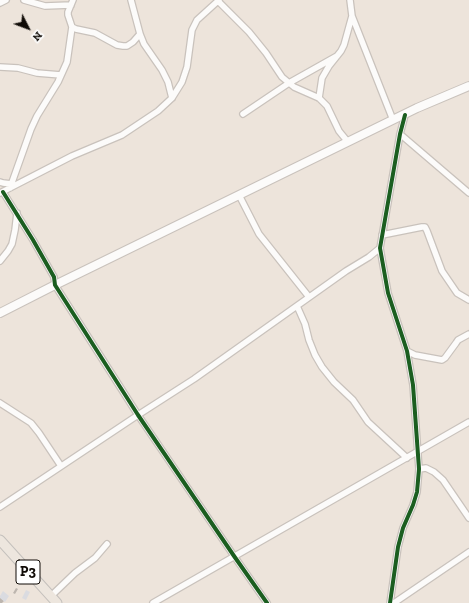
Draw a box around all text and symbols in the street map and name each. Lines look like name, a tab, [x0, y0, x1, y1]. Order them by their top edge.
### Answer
north arrow	[8, 8, 48, 48]
text: N	[30, 29, 45, 44]
road number: P3	[16, 560, 40, 584]

